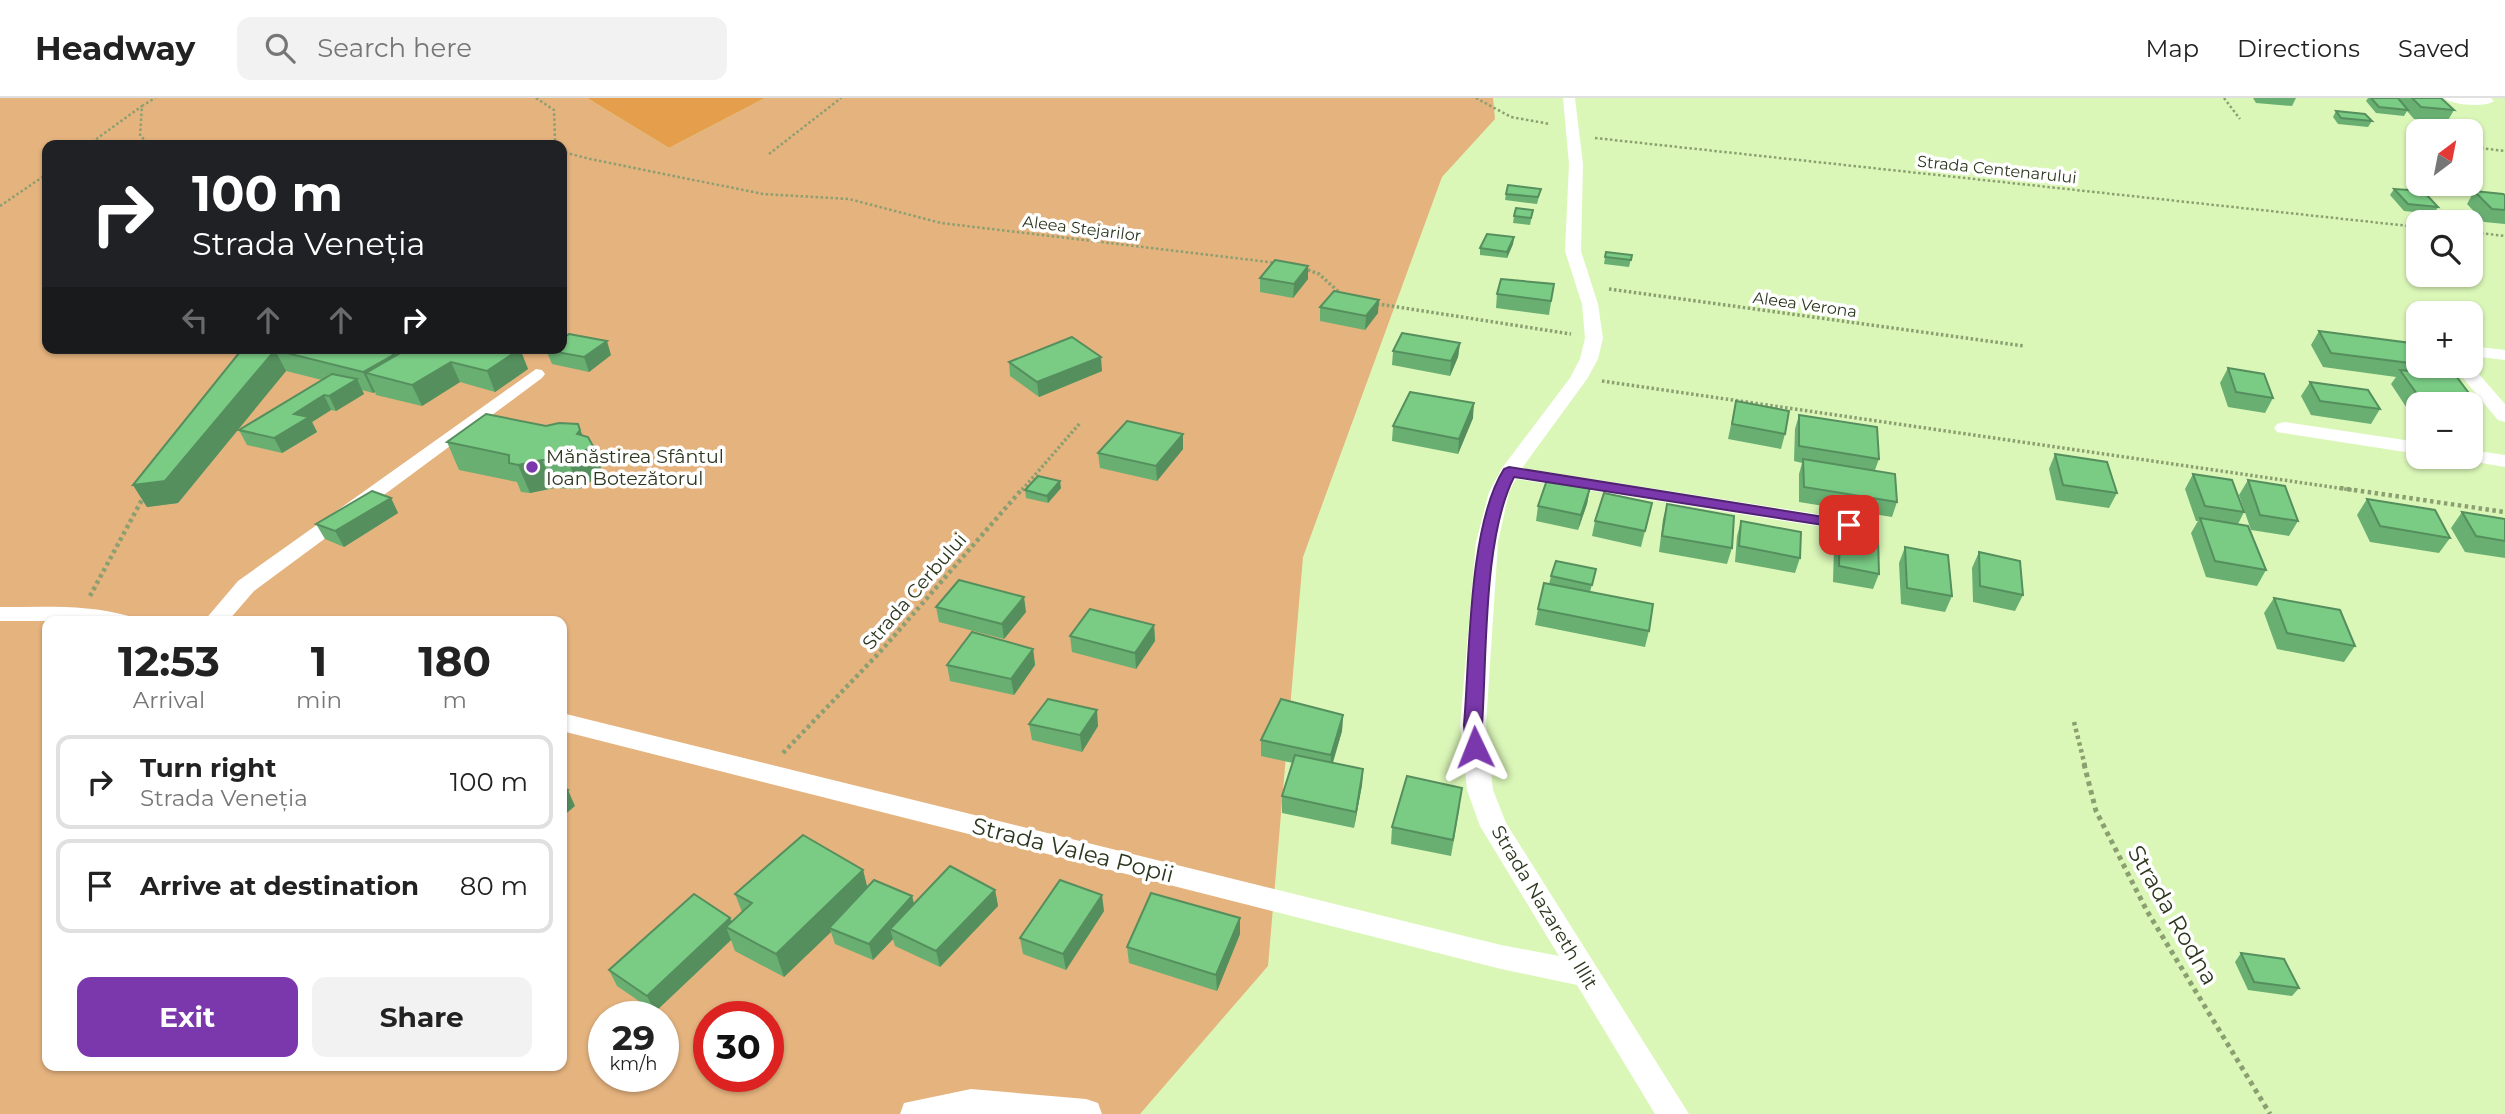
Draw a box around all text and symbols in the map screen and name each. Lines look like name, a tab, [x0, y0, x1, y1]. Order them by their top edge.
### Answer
search box	[237, 17, 727, 80]
text: Headway	[35, 28, 195, 68]
icon: search	[261, 29, 299, 67]
text: Search here	[317, 32, 472, 64]
text: Map	[2146, 34, 2199, 63]
text: Directions	[2237, 34, 2360, 63]
text: Saved	[2398, 34, 2470, 63]
north arrow	[2406, 119, 2483, 196]
map controls	[2406, 119, 2483, 469]
street label: Strada Centenarului	[1916, 152, 2078, 187]
text: 100 m	[192, 164, 343, 223]
icon: right	[77, 168, 168, 259]
button: search	[2406, 210, 2483, 287]
street label: Aleea Stejarilor	[1022, 212, 1142, 245]
text: Strada Veneția	[192, 224, 425, 263]
street label: Aleea Verona	[1752, 288, 1858, 321]
icon: left	[176, 301, 214, 339]
icon: ahead	[249, 301, 287, 339]
icon: ahead	[322, 301, 360, 339]
icon: right	[395, 301, 433, 339]
button: +	[2406, 301, 2483, 378]
button: −	[2406, 392, 2483, 469]
place label: Mănăstirea Sfântul Ioan Botezătorul	[546, 445, 724, 490]
marker: Mănăstirea Sfântul Ioan Botezătorul	[524, 459, 540, 475]
pin	[1819, 495, 1879, 555]
icon: arrive	[1830, 506, 1868, 544]
street label: Strada Cerbului	[857, 528, 971, 654]
text: 12:53	[118, 635, 220, 687]
text: 1	[311, 635, 327, 687]
text: 180	[418, 635, 491, 687]
text: Arrival	[133, 686, 205, 714]
text: min	[296, 686, 342, 714]
text: m	[442, 686, 467, 714]
position arrow	[1438, 710, 1512, 784]
text: Turn right	[140, 752, 276, 784]
icon: right	[81, 763, 119, 801]
text: 100 m	[450, 766, 528, 798]
text: Strada Veneția	[140, 784, 308, 812]
street label: Strada Valea Popii	[969, 811, 1177, 889]
street label: Strada Nazareth Illit	[1487, 821, 1603, 994]
street label: Strada Rodna	[2122, 840, 2224, 990]
icon: arrive	[81, 867, 119, 905]
text: Arrive at destination	[140, 870, 419, 902]
text: 80 m	[460, 870, 528, 902]
button: Exit	[77, 977, 298, 1057]
button: Share	[312, 977, 532, 1057]
speed limit sign: 30	[693, 1001, 784, 1092]
text: 29	[612, 1016, 655, 1059]
text: km/h	[609, 1053, 658, 1075]

